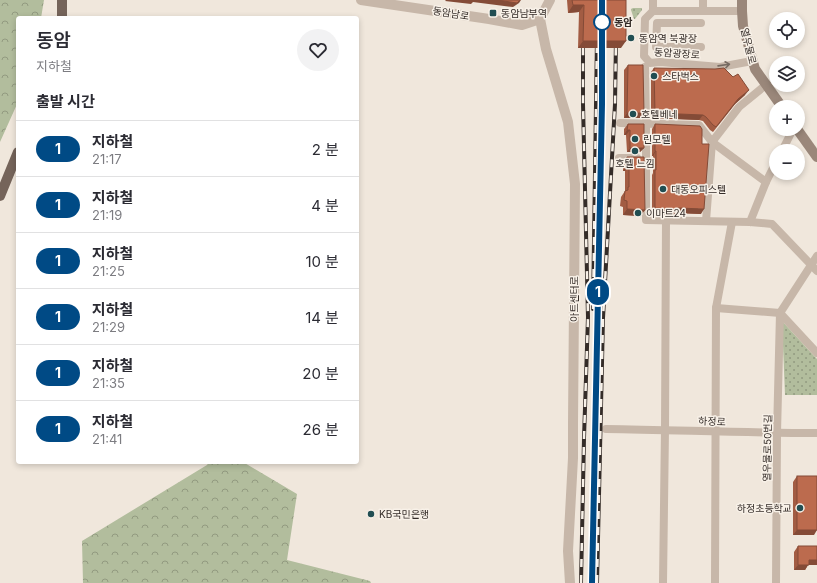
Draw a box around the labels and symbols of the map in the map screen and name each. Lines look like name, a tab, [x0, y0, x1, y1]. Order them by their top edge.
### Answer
street label: 동암남로	[432, 4, 470, 22]
place label: 동암남부역	[501, 7, 547, 19]
marker: 동암남부역	[488, 8, 498, 18]
marker: 동암	[593, 13, 611, 31]
place label: 동암	[614, 16, 632, 28]
street label: 열우물로	[739, 27, 759, 65]
place label: 동암역 북광장	[639, 32, 697, 44]
marker: 동암역 북광장	[626, 33, 636, 43]
street label: 동암광장로	[654, 45, 700, 61]
one-way arrow	[717, 61, 730, 69]
place label: 스타벅스	[662, 70, 699, 82]
marker: 스타벅스	[649, 71, 659, 81]
place label: 호텔베네	[641, 108, 678, 120]
marker: 호텔베네	[628, 109, 638, 119]
place label: 린모텔	[643, 133, 671, 145]
marker: 린모텔	[630, 134, 640, 144]
marker: 호텔 느낌	[630, 146, 640, 156]
place label: 호텔 느낌	[615, 157, 655, 169]
place label: 대동오피스텔	[671, 183, 726, 195]
marker: 대동오피스텔	[658, 184, 668, 194]
place label: 이마트24	[646, 207, 686, 219]
marker: 이마트24	[633, 208, 643, 218]
street label: 아트센터로	[568, 276, 580, 322]
line badge: 1	[585, 279, 611, 305]
street label: 열우물로50번길	[760, 414, 774, 482]
street label: 하정로	[698, 415, 726, 427]
place label: 하정초등학교	[737, 502, 792, 514]
marker: 하정초등학교	[795, 503, 805, 513]
place label: KB국민은행	[379, 508, 429, 520]
marker: KB국민은행	[366, 509, 376, 519]

